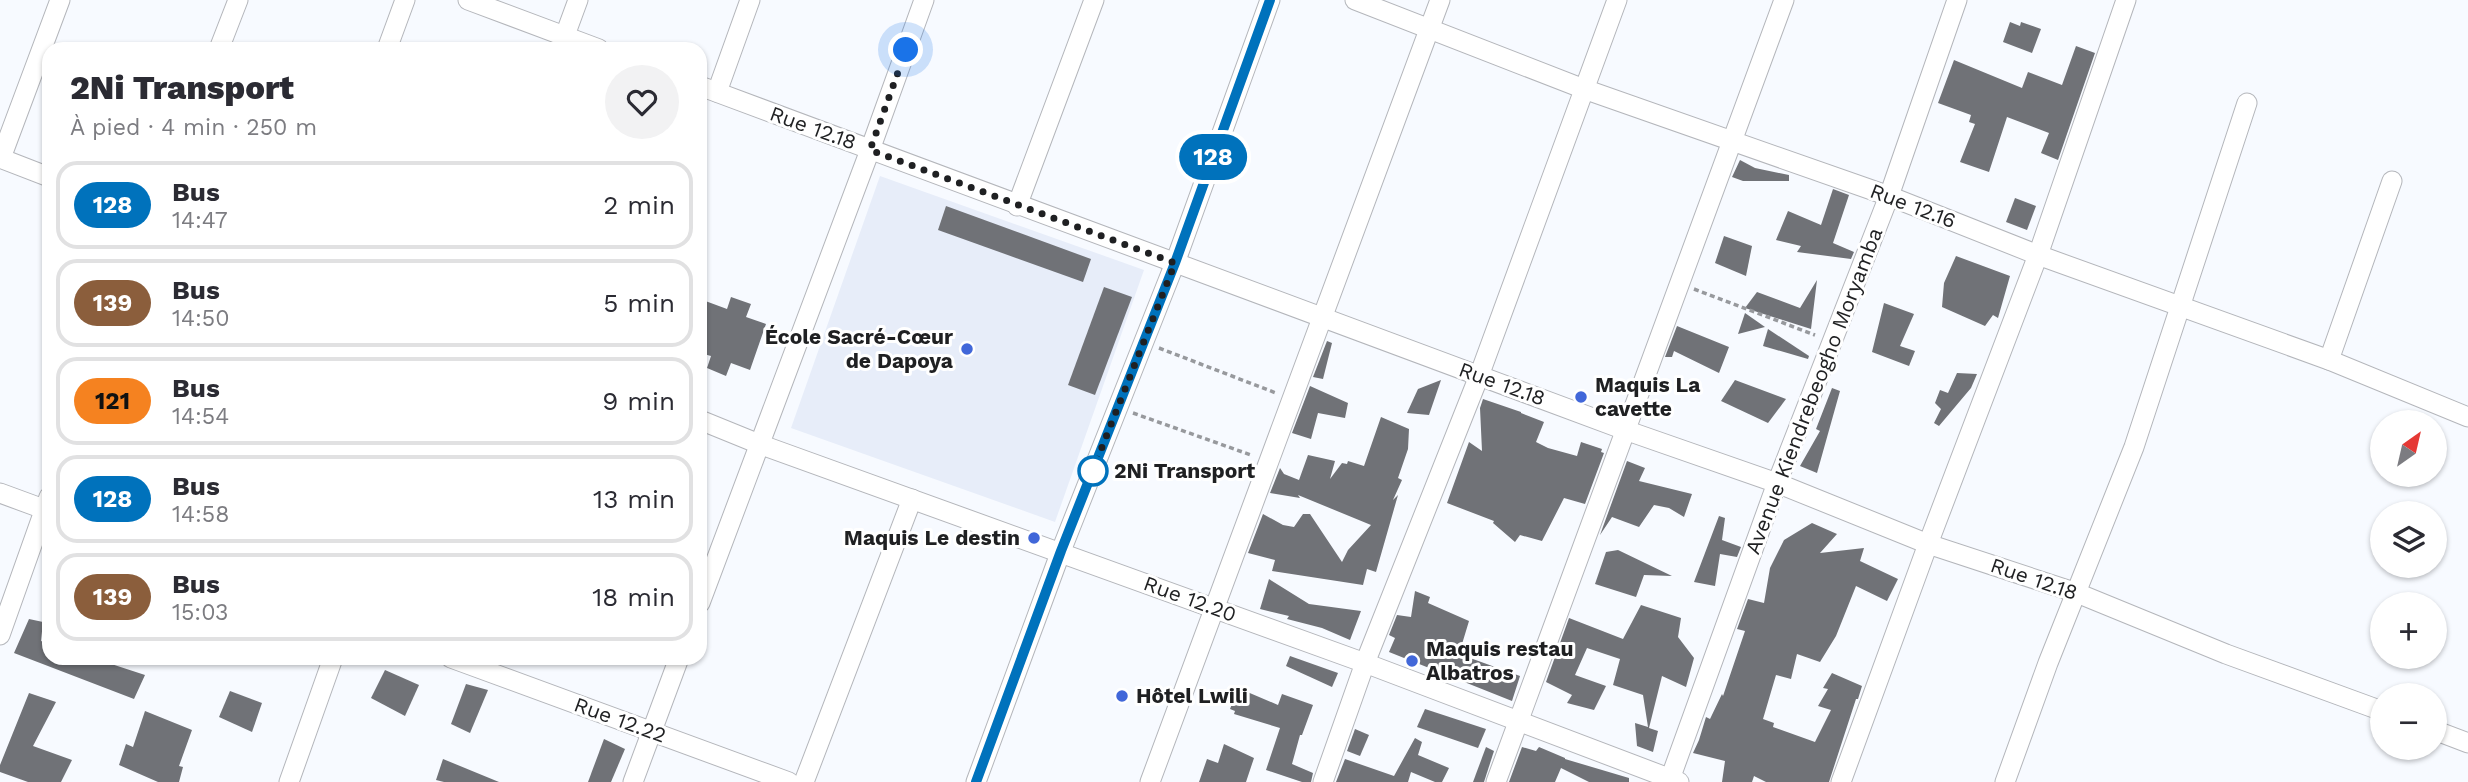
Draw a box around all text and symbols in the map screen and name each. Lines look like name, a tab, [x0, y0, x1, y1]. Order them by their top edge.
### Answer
your location	[888, 32, 923, 67]
button: heart	[605, 65, 679, 139]
text: 2Ni Transport	[70, 68, 294, 107]
street label: Rue 12.18	[767, 100, 860, 155]
text: À pied · 4 min · 250 m	[70, 114, 317, 141]
line badge: 128	[1173, 134, 1253, 180]
text: 128	[1193, 143, 1233, 171]
text: Bus	[172, 177, 220, 207]
street label: Rue 12.16	[1867, 178, 1960, 233]
text: 2 min	[603, 190, 675, 220]
text: 128	[93, 191, 132, 219]
text: 14:47	[172, 207, 228, 234]
street label: Avenue Kiendrebeogho Moryamba	[1740, 224, 1888, 558]
text: Bus	[172, 275, 220, 305]
text: 5 min	[603, 288, 675, 318]
text: 139	[93, 289, 132, 317]
text: 14:50	[172, 305, 230, 332]
place label: École Sacré-Cœur de Dapoya	[765, 324, 954, 373]
marker: École Sacré-Cœur de Dapoya	[959, 341, 975, 357]
street label: Rue 12.18	[1456, 356, 1549, 411]
place label: Maquis La cavette	[1595, 372, 1701, 421]
text: Bus	[172, 373, 220, 403]
text: 9 min	[602, 386, 675, 416]
text: 121	[95, 387, 130, 415]
marker: Maquis La cavette	[1573, 389, 1589, 405]
text: 14:54	[172, 403, 229, 430]
north arrow	[2370, 410, 2446, 486]
map controls	[2370, 410, 2447, 760]
marker: 2Ni Transport	[1078, 456, 1108, 486]
place label: 2Ni Transport	[1114, 458, 1255, 483]
text: Bus	[172, 471, 220, 501]
text: 13 min	[593, 484, 675, 514]
text: 128	[93, 485, 132, 513]
text: 14:58	[172, 501, 229, 528]
button: layers	[2370, 501, 2447, 578]
place label: Maquis Le destin	[844, 525, 1020, 550]
marker: Maquis Le destin	[1026, 530, 1042, 546]
street label: Rue 12.18	[1987, 552, 2081, 605]
text: Bus	[172, 569, 220, 599]
street label: Rue 12.20	[1140, 570, 1240, 627]
text: 18 min	[592, 582, 675, 612]
text: 139	[93, 583, 132, 611]
button: +	[2370, 592, 2447, 669]
text: 15:03	[172, 599, 228, 626]
place label: Maquis restau Albatros	[1426, 636, 1573, 685]
marker: Maquis restau Albatros	[1404, 653, 1420, 669]
place label: Hôtel Lwili	[1136, 683, 1248, 708]
button: −	[2370, 683, 2447, 760]
marker: Hôtel Lwili	[1114, 688, 1130, 704]
street label: Rue 12.22	[571, 691, 670, 748]

